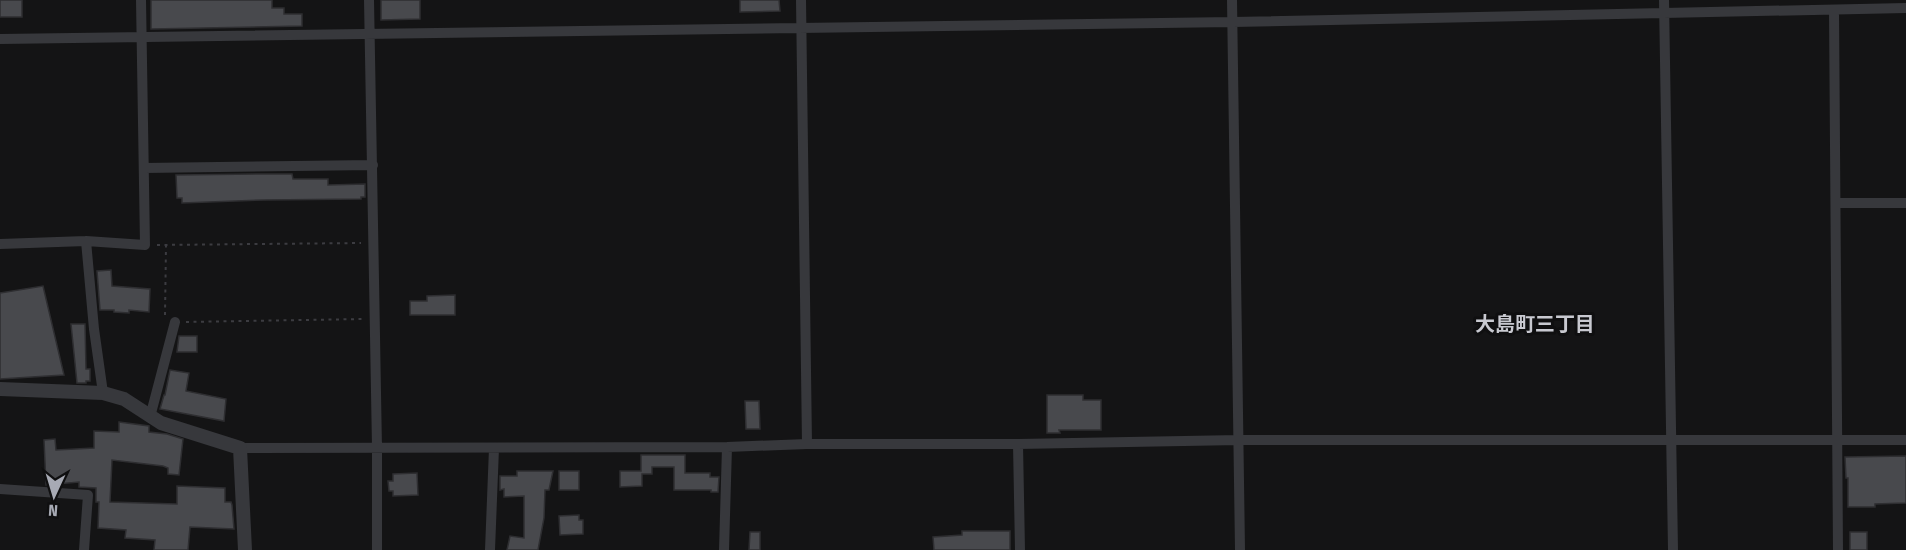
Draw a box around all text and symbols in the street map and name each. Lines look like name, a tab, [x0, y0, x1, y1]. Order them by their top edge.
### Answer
district label: 大島町三丁目	[1475, 312, 1595, 336]
north arrow	[24, 466, 84, 526]
text: N	[48, 501, 58, 520]

